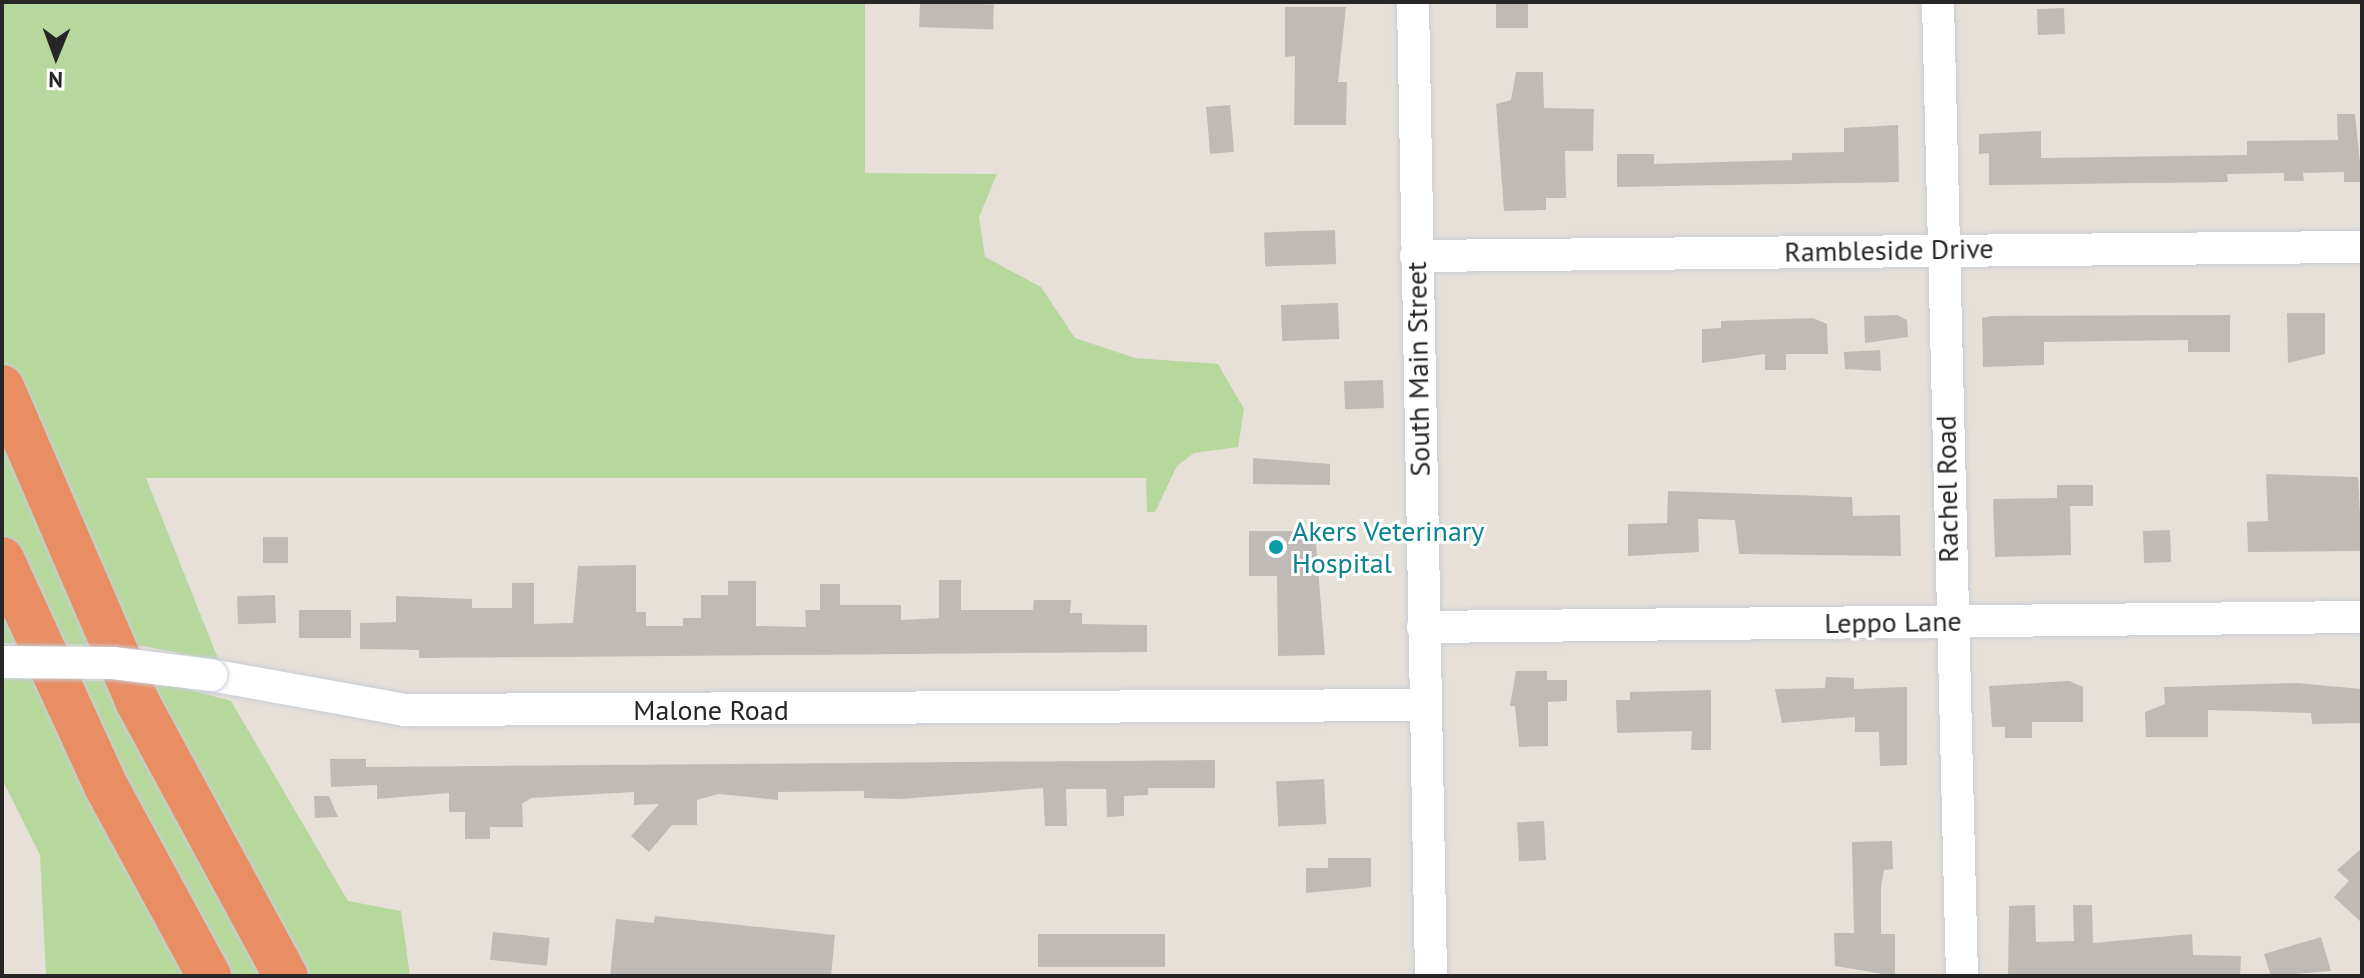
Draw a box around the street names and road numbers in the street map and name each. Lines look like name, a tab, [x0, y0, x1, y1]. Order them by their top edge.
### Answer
street label: Rambleside Drive	[1784, 231, 1994, 269]
street label: South Main Street	[1399, 261, 1437, 477]
street label: Rachel Road	[1929, 415, 1965, 563]
street label: Leppo Lane	[1824, 604, 1962, 640]
street label: Malone Road	[633, 693, 789, 727]

